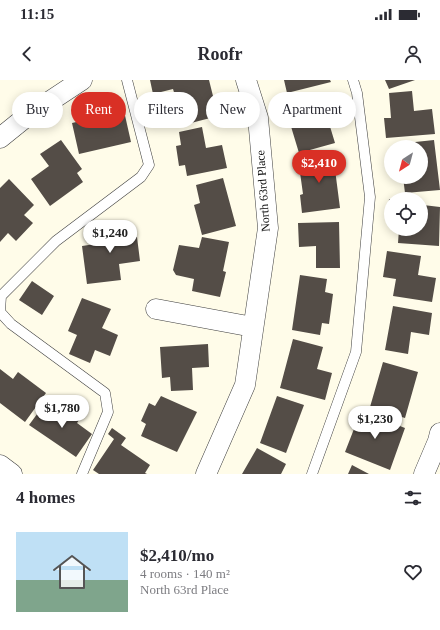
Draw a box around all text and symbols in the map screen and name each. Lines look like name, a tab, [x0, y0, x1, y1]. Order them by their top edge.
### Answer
text: 11:15	[20, 6, 54, 22]
icon: back	[16, 43, 38, 65]
icon: person	[402, 43, 424, 65]
text: Roofr	[198, 44, 242, 64]
chip: Buy	[12, 92, 63, 128]
chip: Rent	[71, 92, 126, 128]
chip: Filters	[134, 92, 198, 128]
chip: New	[206, 92, 260, 128]
chip: Apartment	[268, 92, 356, 128]
north arrow	[384, 140, 428, 184]
map controls	[384, 140, 428, 236]
street label: North 63rd Place	[253, 150, 273, 232]
pin: $2,410	[286, 150, 352, 184]
text: $2,410	[301, 155, 337, 170]
button: locate	[384, 192, 428, 236]
pin: $1,240	[77, 220, 143, 254]
text: $1,240	[92, 225, 128, 240]
pin: $1,780	[29, 395, 95, 429]
text: $1,780	[44, 400, 80, 415]
pin: $1,230	[342, 406, 408, 440]
text: $1,230	[357, 411, 393, 426]
icon: filters	[402, 487, 424, 509]
text: 4 homes	[16, 488, 75, 507]
text: $2,410/mo	[140, 546, 214, 565]
icon: home	[48, 548, 96, 596]
icon: heart	[402, 561, 424, 583]
text: 4 rooms · 140 m²	[140, 566, 230, 581]
text: North 63rd Place	[140, 582, 229, 597]

